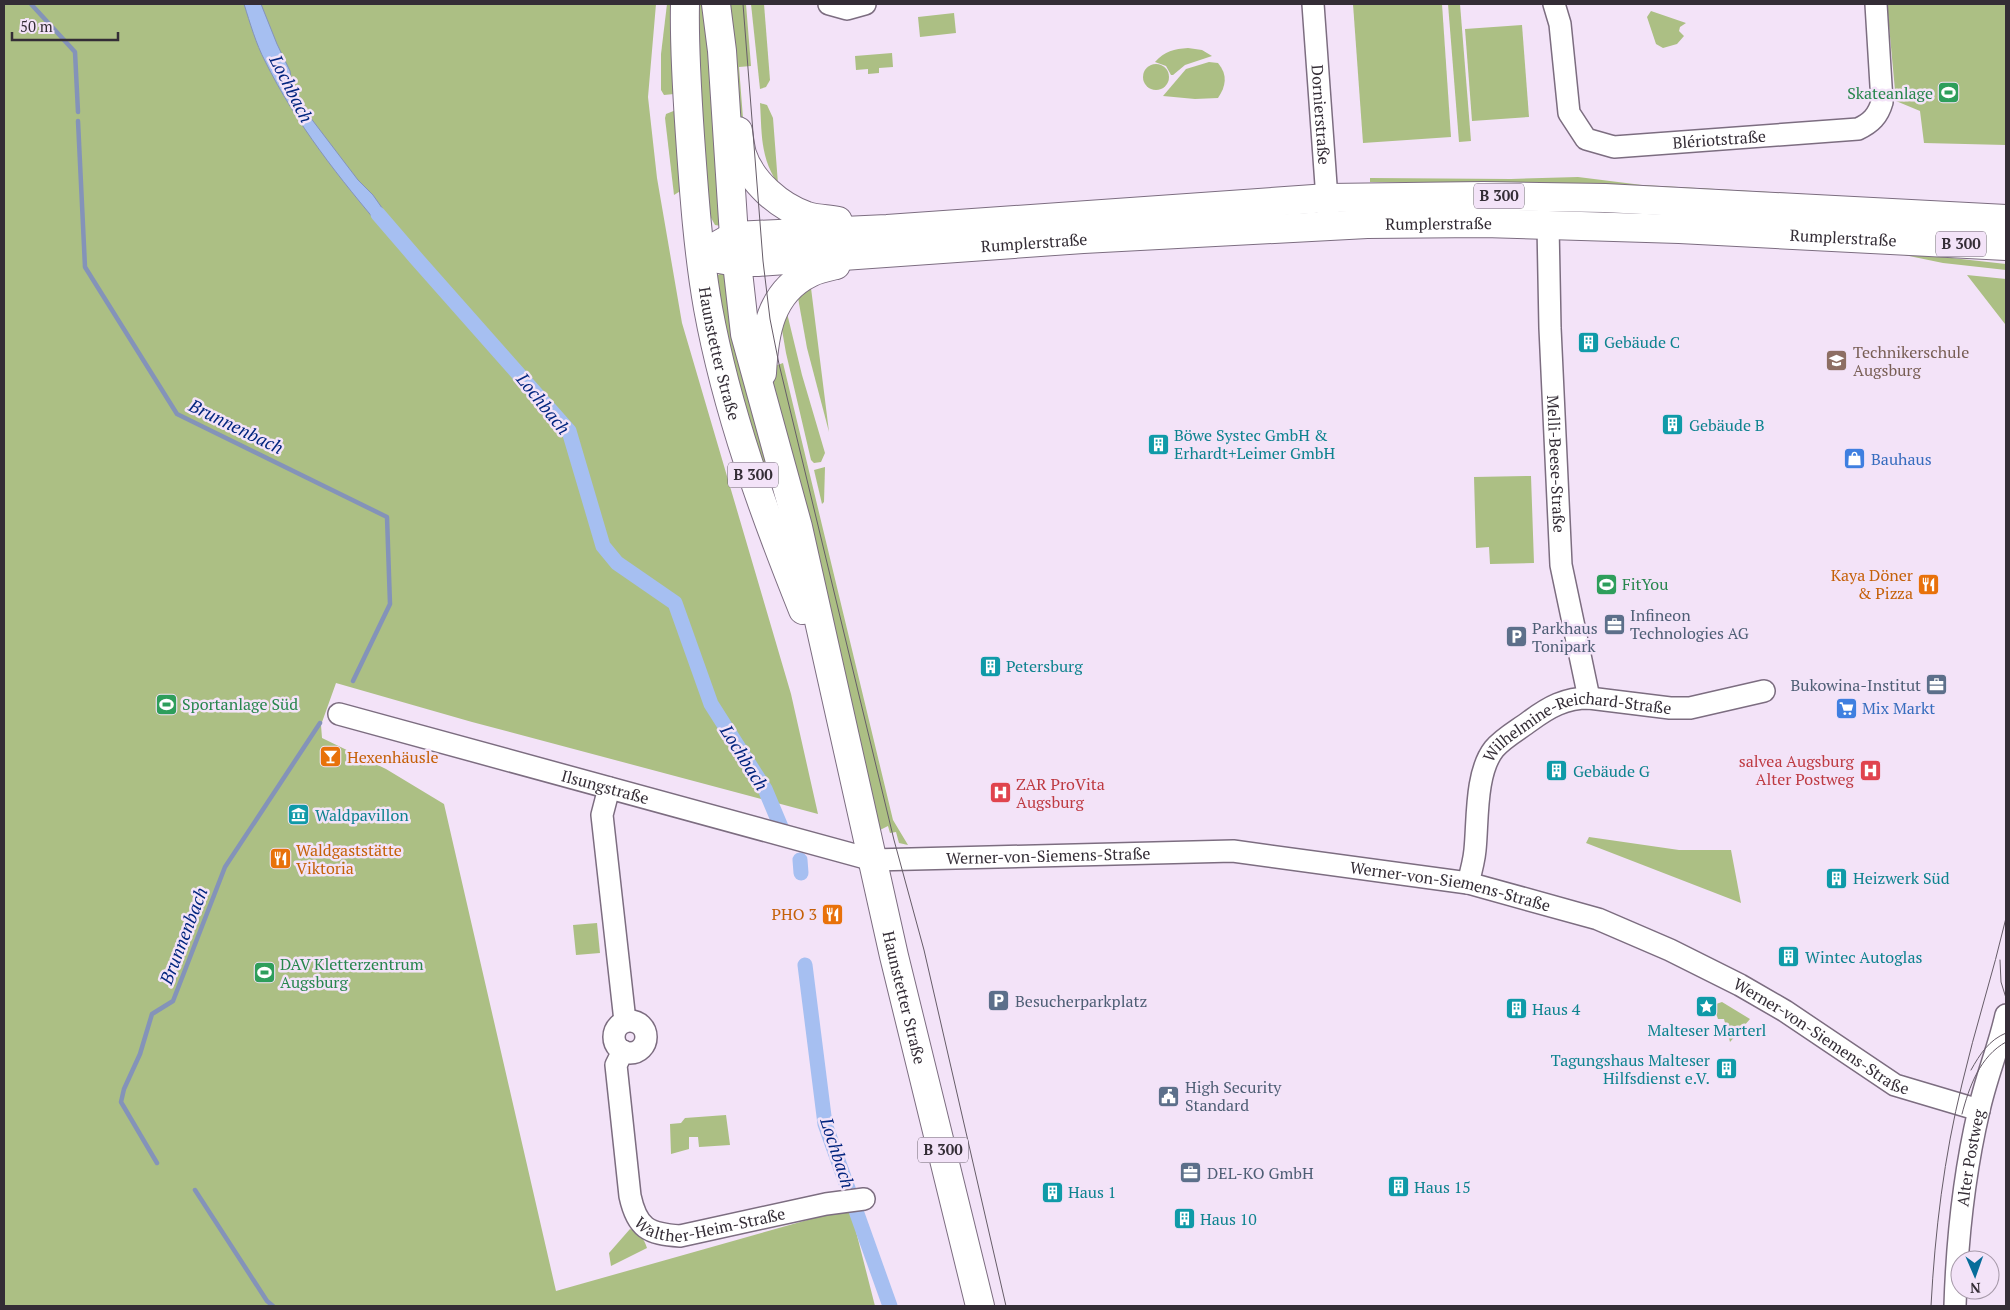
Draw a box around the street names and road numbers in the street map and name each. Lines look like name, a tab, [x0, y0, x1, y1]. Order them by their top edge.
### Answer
street label: Dornierstraße	[1306, 64, 1336, 166]
street label: Blériotstraße	[1672, 125, 1767, 154]
road number: B 300	[1474, 184, 1524, 208]
street label: Rumplerstraße	[1385, 212, 1492, 235]
street label: Rumplerstraße	[1789, 224, 1897, 251]
street label: Rumplerstraße	[980, 228, 1088, 257]
road number: B 300	[1936, 232, 1986, 256]
street label: Haunstetter Straße	[694, 285, 746, 423]
street label: Melli-Beese-Straße	[1542, 394, 1570, 533]
road number: B 300	[728, 462, 778, 488]
street label: Wilhelmine-Reichard-Straße	[1477, 687, 1673, 766]
street label: Ilsungstraße	[559, 764, 652, 809]
street label: Werner-von-Siemens-Straße	[946, 842, 1151, 869]
street label: Werner-von-Siemens-Straße	[1349, 856, 1553, 916]
street label: Haunstetter Straße	[878, 929, 931, 1066]
street label: Werner-von-Siemens-Straße	[1730, 973, 1912, 1100]
street label: Alter Postweg	[1951, 1106, 1990, 1208]
road number: B 300	[918, 1138, 968, 1162]
street label: Walther-Heim-Straße	[636, 1202, 790, 1222]

